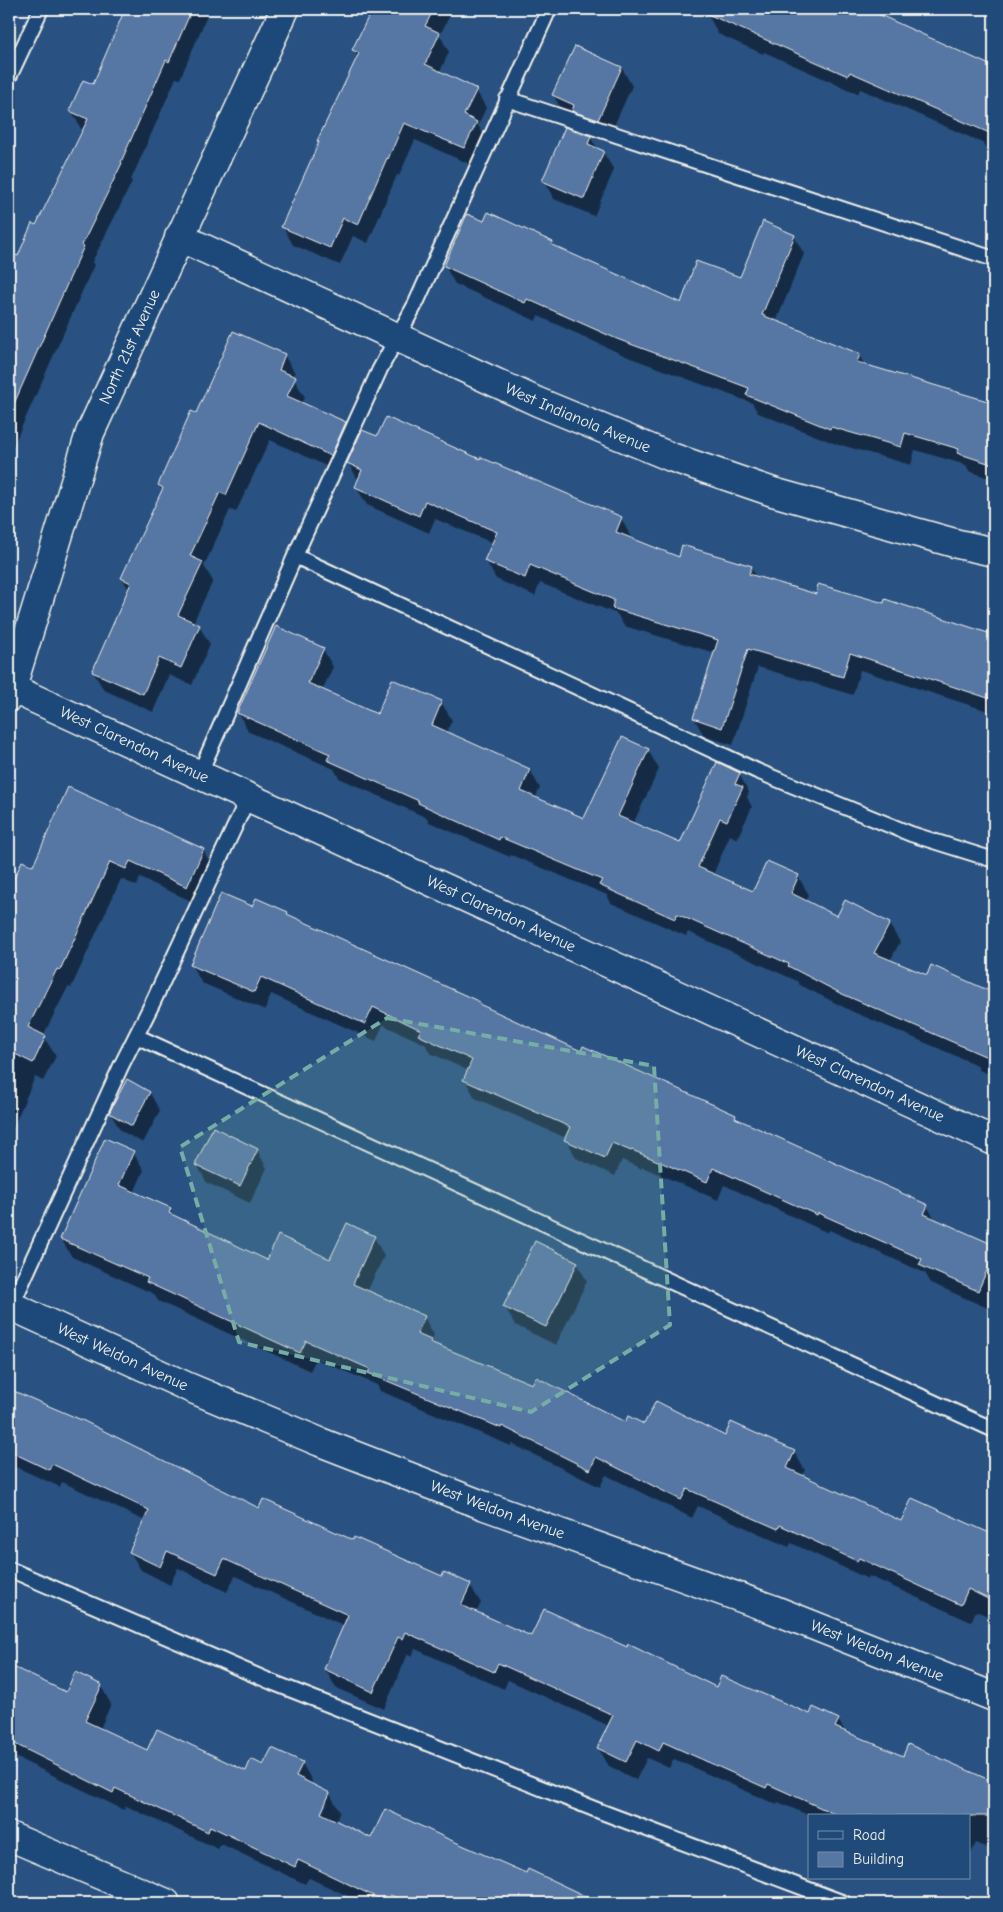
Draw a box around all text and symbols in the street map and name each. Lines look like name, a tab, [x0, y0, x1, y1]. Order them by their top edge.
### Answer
street label: North 21st Avenue	[96, 287, 164, 407]
street label: West Indianola Avenue	[502, 379, 653, 457]
street label: West Clarendon Avenue	[57, 703, 212, 787]
street label: West Clarendon Avenue	[424, 872, 579, 956]
street label: West Clarendon Avenue	[793, 1042, 947, 1126]
street label: West Weldon Avenue	[54, 1319, 191, 1395]
street label: West Weldon Avenue	[428, 1477, 567, 1543]
street label: West Weldon Avenue	[808, 1616, 946, 1685]
legend	[808, 1814, 970, 1880]
text: Road	[853, 1826, 885, 1844]
text: Building	[853, 1850, 904, 1868]

